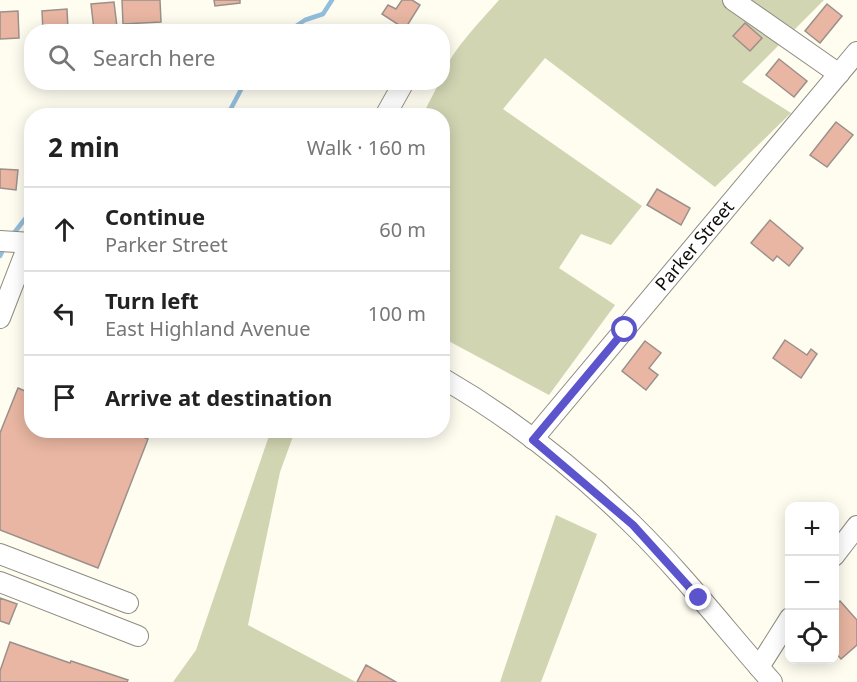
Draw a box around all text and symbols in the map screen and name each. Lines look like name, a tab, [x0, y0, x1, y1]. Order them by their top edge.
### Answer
search box	[24, 24, 450, 90]
icon: search	[45, 41, 78, 74]
text: Search here	[93, 42, 215, 72]
text: 2 min	[48, 129, 120, 165]
text: Walk · 160 m	[307, 134, 426, 161]
street label: Parker Street	[649, 195, 739, 295]
text: Continue	[105, 201, 205, 231]
icon: ahead	[48, 213, 81, 246]
text: 60 m	[379, 216, 426, 243]
text: Parker Street	[105, 231, 228, 258]
text: Turn left	[105, 285, 199, 315]
icon: left	[48, 297, 81, 330]
text: 100 m	[368, 300, 426, 327]
text: East Highland Avenue	[105, 315, 310, 342]
route start	[611, 316, 637, 342]
icon: arrive	[48, 381, 81, 414]
text: Arrive at destination	[105, 382, 332, 412]
map controls	[785, 502, 839, 664]
button: +	[785, 502, 839, 556]
button: −	[785, 556, 839, 610]
route end	[685, 584, 711, 610]
button: locate	[785, 610, 839, 664]

